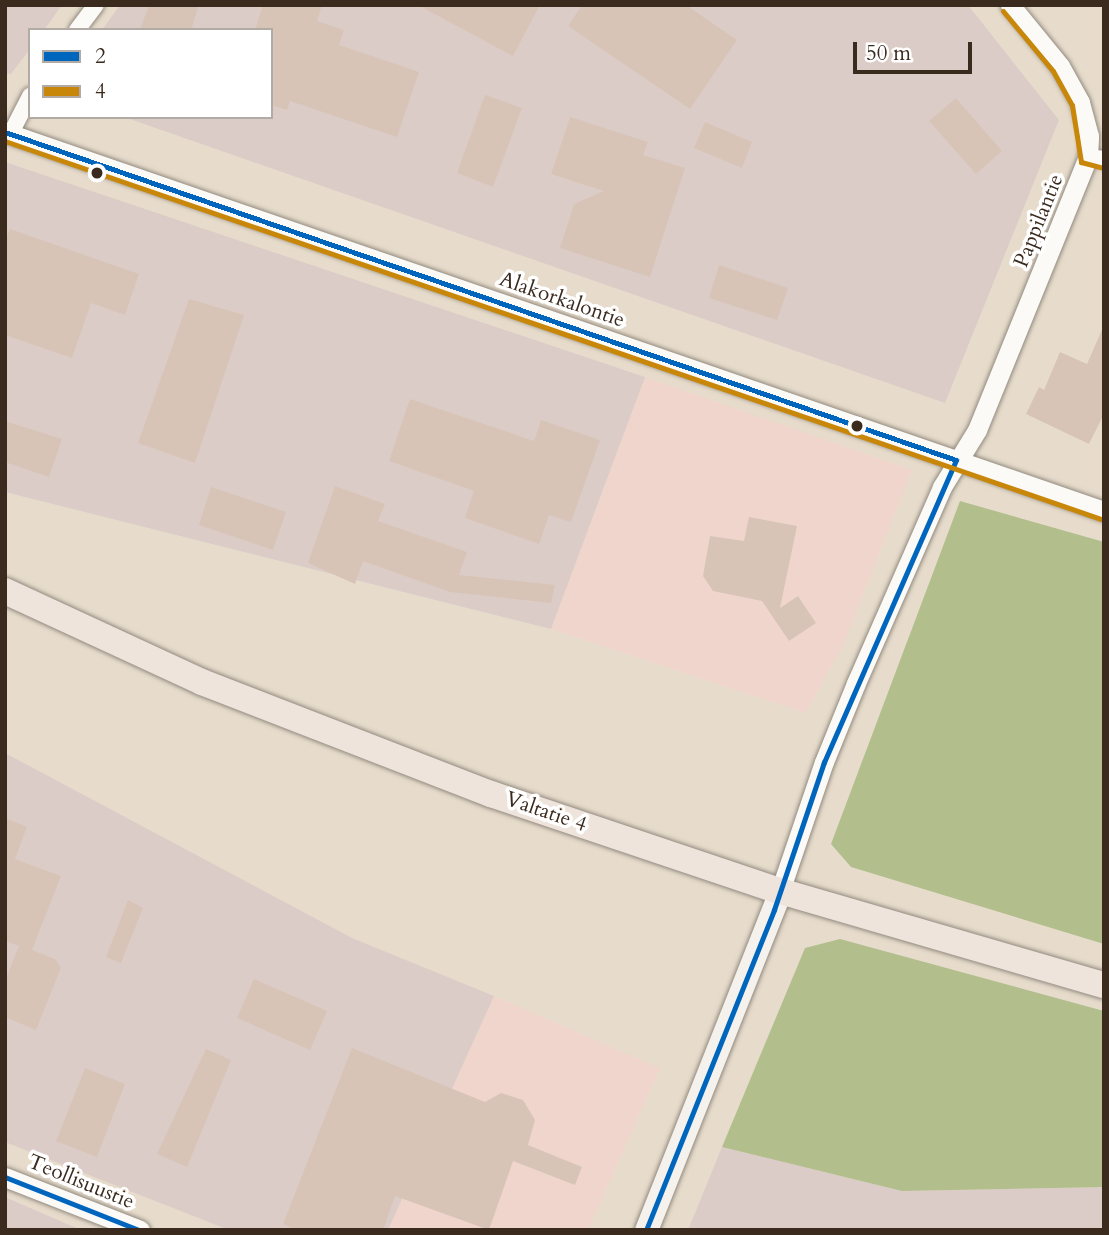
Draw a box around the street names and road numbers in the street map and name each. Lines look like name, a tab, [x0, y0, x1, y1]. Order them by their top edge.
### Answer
street label: Pappilantie	[1009, 171, 1069, 271]
street label: Alakorkalontie	[496, 267, 628, 333]
street label: Valtatie 4	[502, 786, 590, 838]
street label: Teollisuustie	[24, 1149, 138, 1215]

